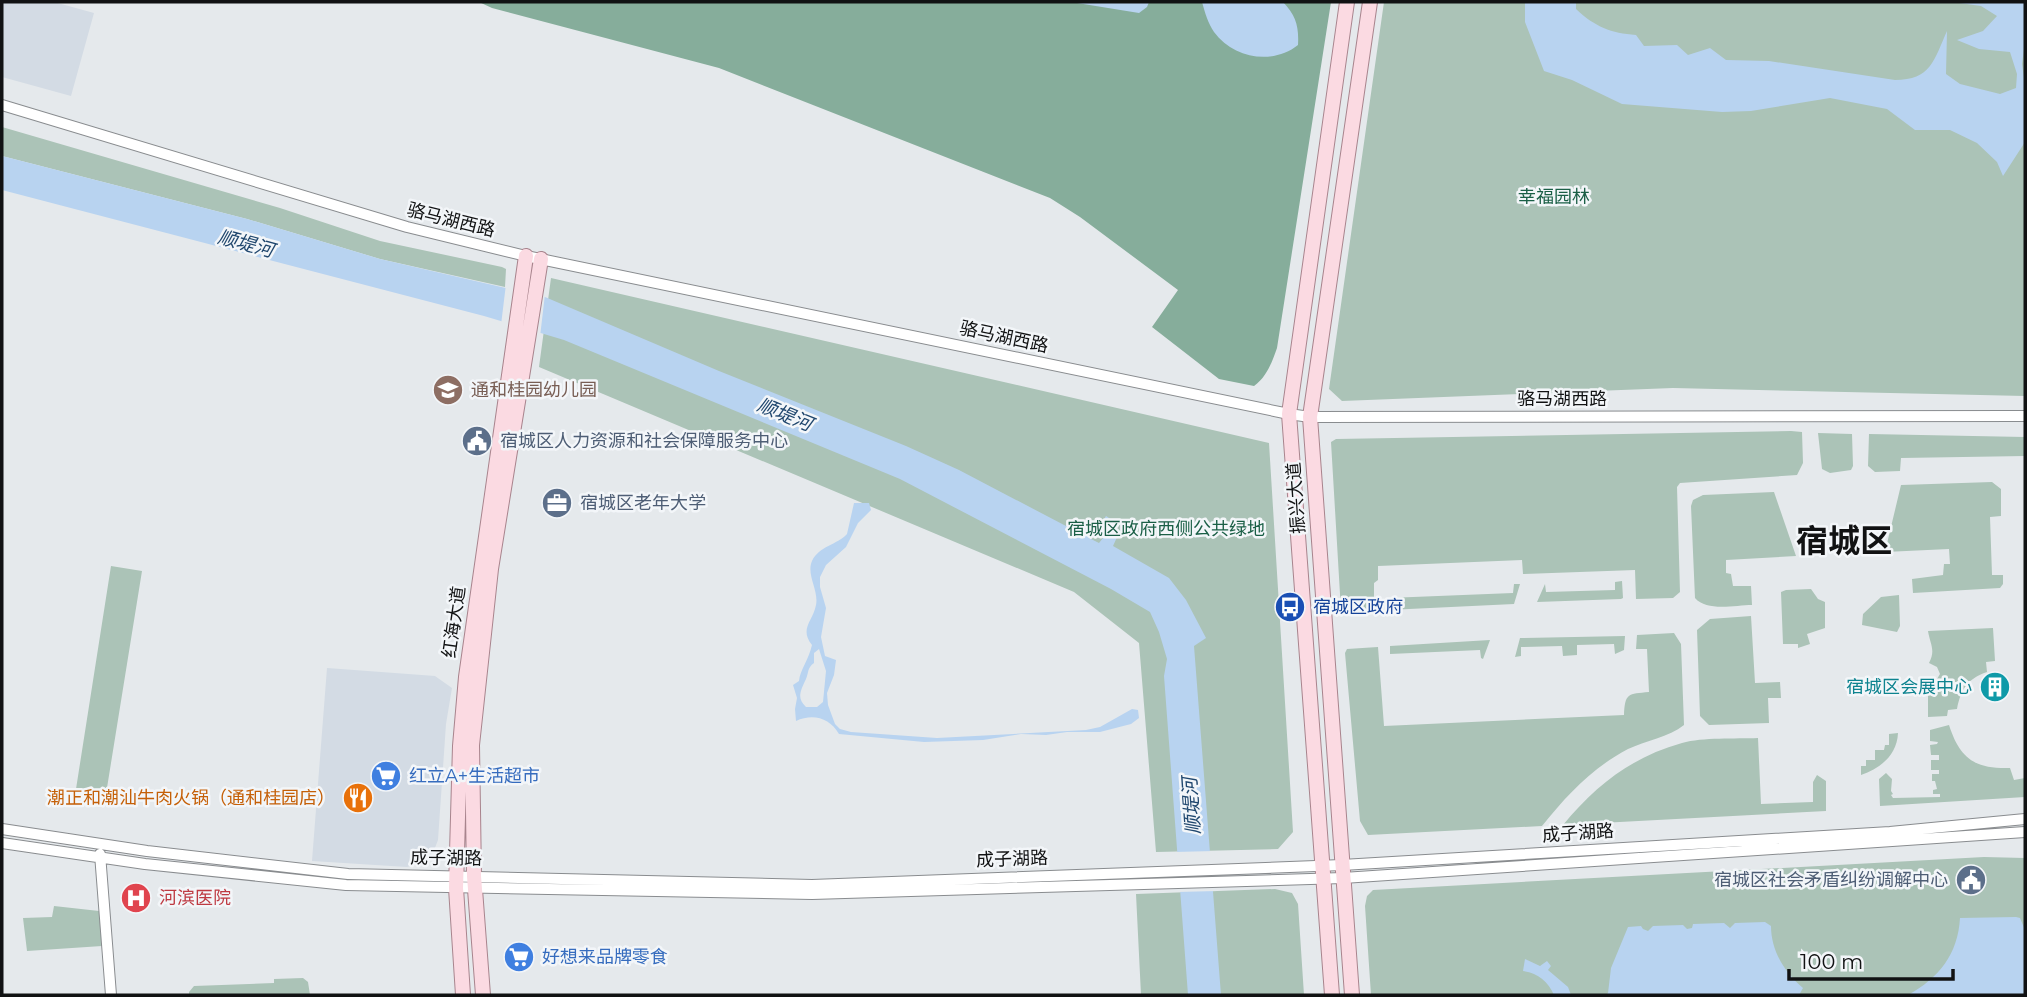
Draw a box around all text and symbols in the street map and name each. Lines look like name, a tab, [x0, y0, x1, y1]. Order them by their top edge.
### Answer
park label: 幸福园林	[1518, 186, 1590, 208]
street label: 骆马湖西路	[405, 198, 497, 242]
water label: 顺堤河	[215, 225, 280, 263]
street label: 骆马湖西路	[958, 317, 1050, 357]
school or university icon: 通和桂园幼儿园	[431, 373, 465, 407]
place label: 通和桂园幼儿园	[471, 379, 597, 401]
street label: 骆马湖西路	[1517, 388, 1607, 410]
water label: 顺堤河	[754, 393, 819, 437]
public building icon: 宿城区人力资源和社会保障服务中心	[460, 424, 494, 458]
place label: 宿城区人力资源和社会保障服务中心	[500, 430, 788, 452]
street label: 振兴大道	[1283, 461, 1309, 535]
office icon: 宿城区老年大学	[540, 486, 574, 520]
place label: 宿城区老年大学	[580, 492, 706, 514]
park label: 宿城区政府西侧公共绿地	[1067, 518, 1265, 540]
district label: 宿城区	[1796, 521, 1892, 560]
street label: 红海大道	[438, 585, 470, 659]
bus stop icon: 宿城区政府	[1273, 590, 1307, 624]
place label: 宿城区政府	[1313, 596, 1403, 618]
building icon: 宿城区会展中心	[1978, 670, 2012, 704]
place label: 宿城区会展中心	[1846, 676, 1972, 698]
supermarket icon: 红立A+生活超市	[369, 759, 403, 793]
place label: 红立A+生活超市	[409, 765, 540, 787]
water label: 顺堤河	[1178, 773, 1205, 835]
restaurant icon: 潮正和潮汕牛肉火锅（通和桂园店）	[341, 781, 375, 815]
place label: 潮正和潮汕牛肉火锅（通和桂园店）	[47, 787, 335, 809]
street label: 成子湖路	[1541, 820, 1615, 846]
street label: 成子湖路	[410, 846, 482, 870]
street label: 成子湖路	[976, 847, 1048, 871]
public building icon: 宿城区社会矛盾纠纷调解中心	[1954, 863, 1988, 897]
place label: 宿城区社会矛盾纠纷调解中心	[1714, 869, 1948, 891]
hospital icon: 河滨医院	[119, 881, 153, 915]
place label: 河滨医院	[159, 887, 231, 909]
scale bar	[1789, 937, 1954, 981]
supermarket icon: 好想来品牌零食	[502, 940, 536, 974]
place label: 好想来品牌零食	[542, 946, 668, 968]
text: 100 m	[1800, 949, 1863, 974]

